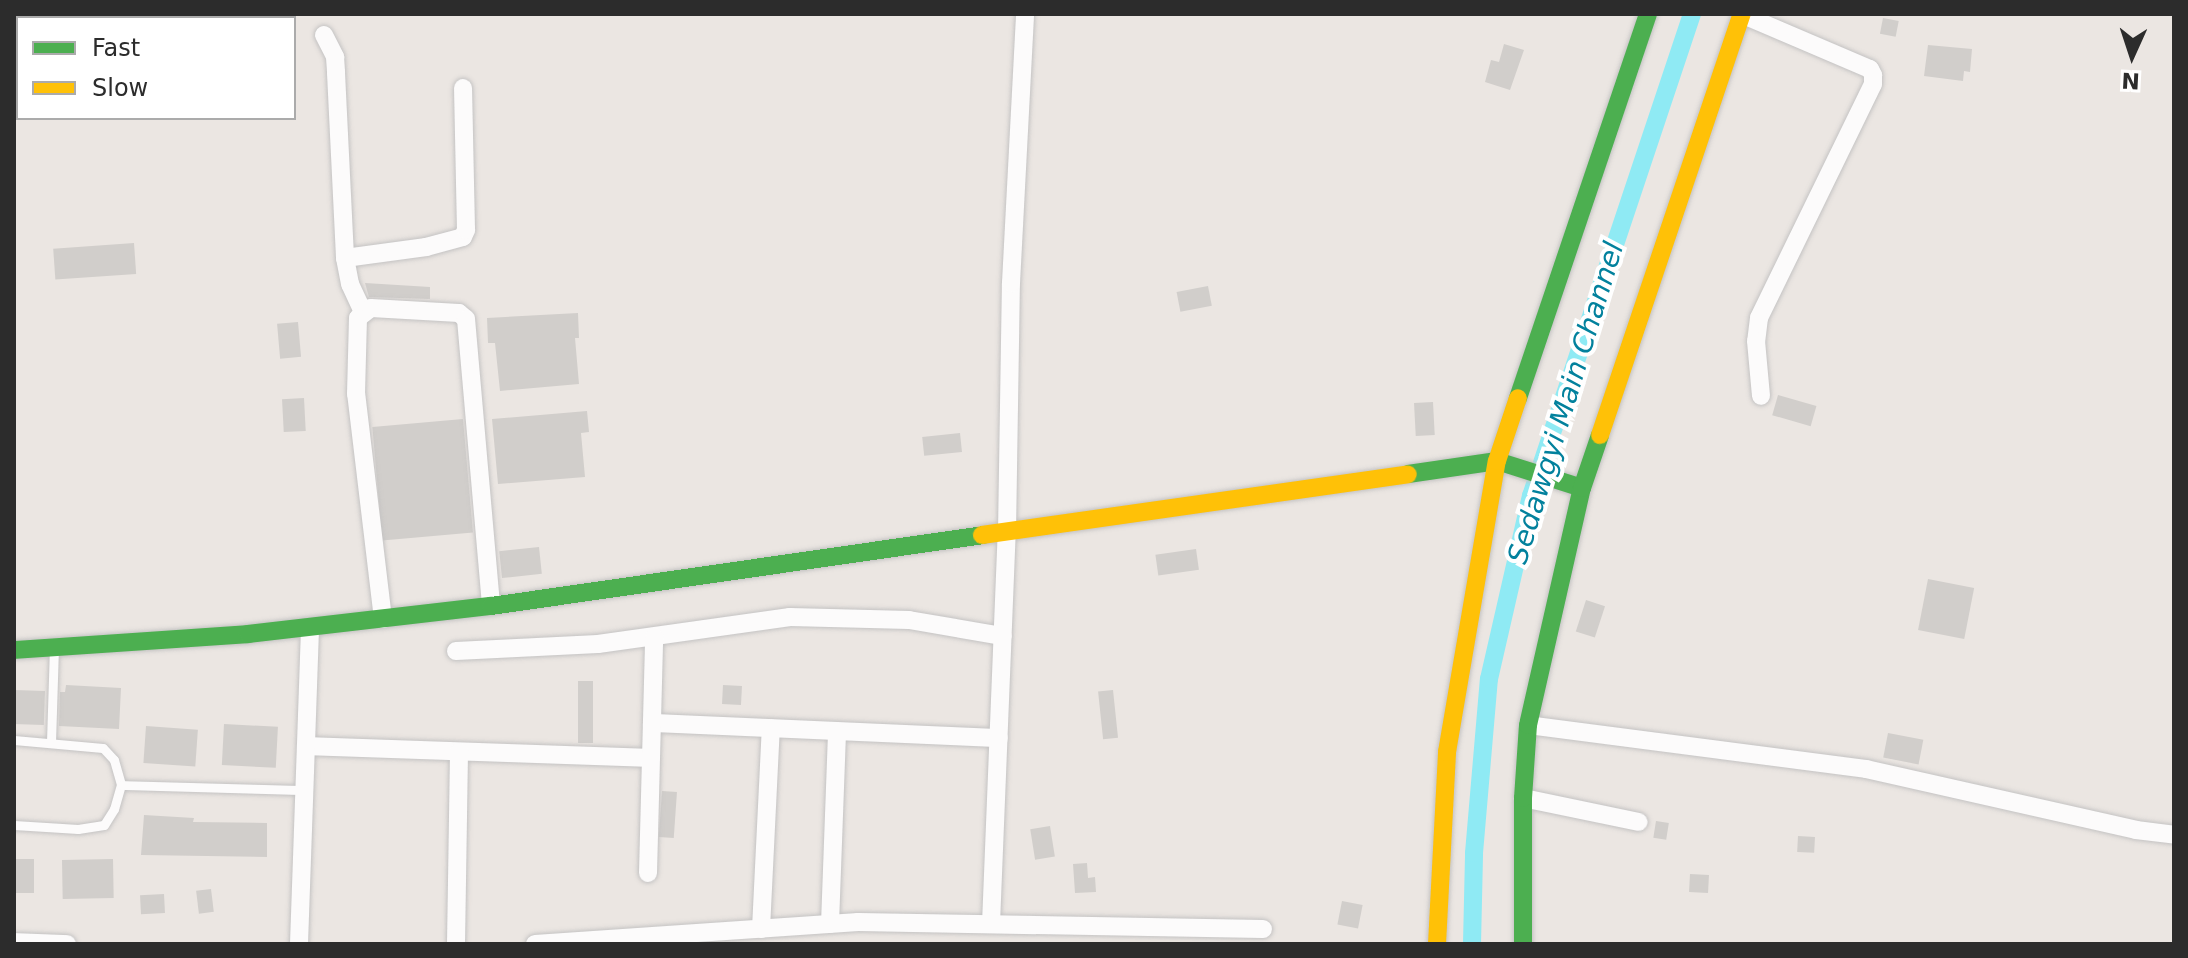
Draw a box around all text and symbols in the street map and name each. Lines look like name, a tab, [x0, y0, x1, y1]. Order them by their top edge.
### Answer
legend	[16, 16, 296, 120]
north arrow	[2092, 16, 2172, 96]
text: Fast	[92, 34, 140, 62]
text: N	[2121, 68, 2141, 93]
text: Slow	[92, 74, 148, 102]
water label: Sedawgyi Main Channel	[1501, 238, 1631, 568]

